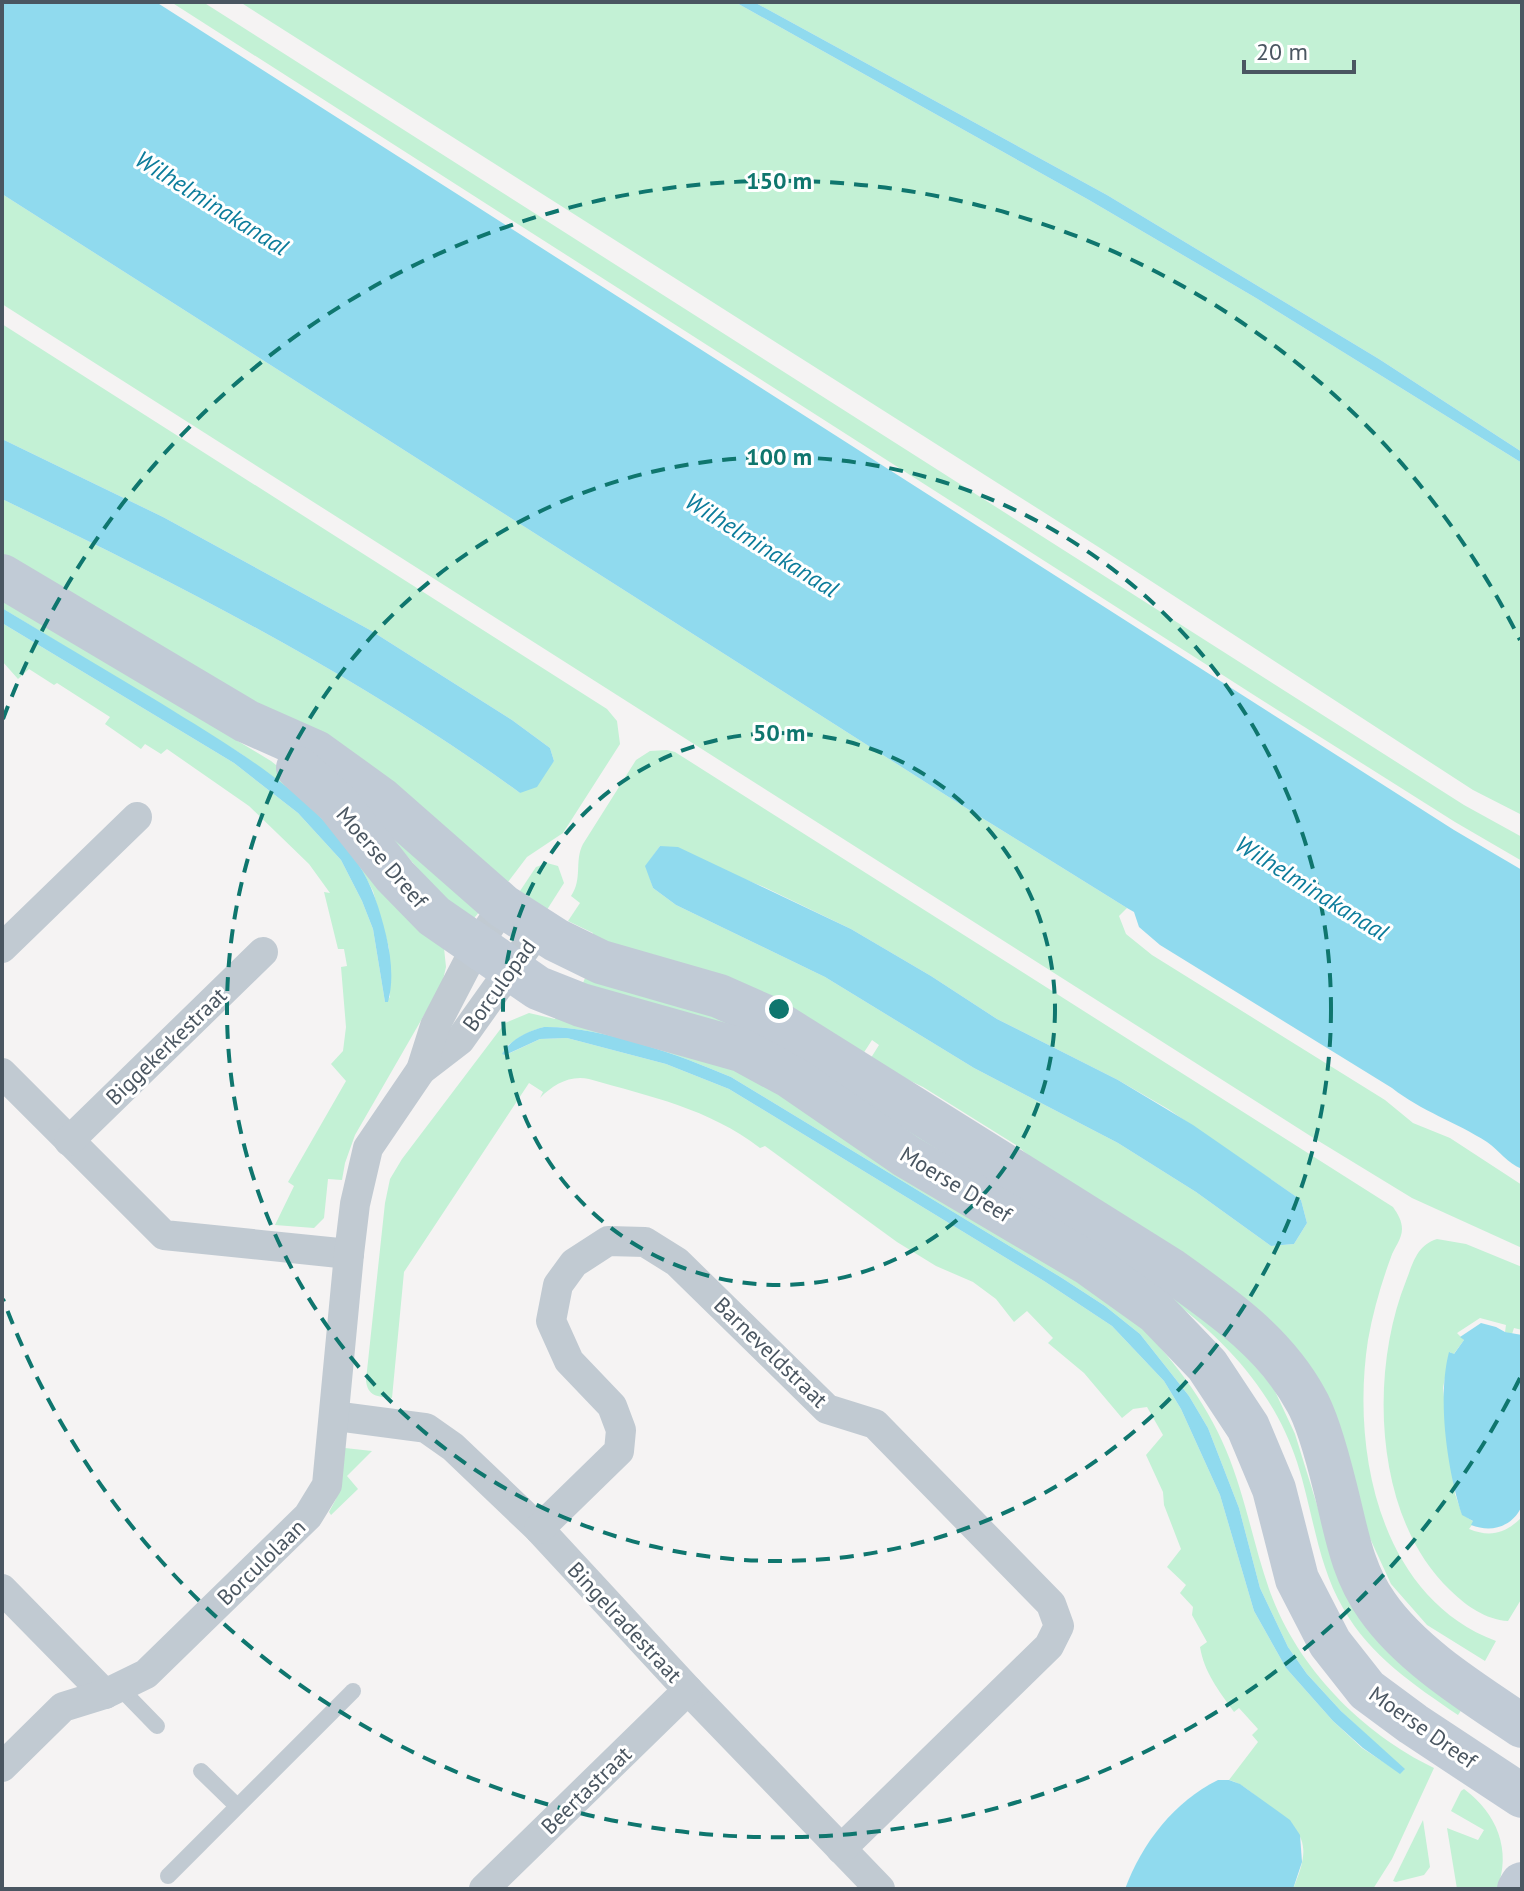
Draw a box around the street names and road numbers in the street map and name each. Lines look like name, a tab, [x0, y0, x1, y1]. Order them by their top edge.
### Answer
street label: Moerse Dreef	[330, 801, 434, 914]
street label: Borculopad	[456, 934, 542, 1036]
street label: Biggekerkestraat	[100, 981, 233, 1111]
street label: Moerse Dreef	[895, 1140, 1018, 1229]
street label: Barneveldstraat	[708, 1291, 834, 1414]
street label: Borculolaan	[211, 1513, 311, 1611]
street label: Bingelradestraat	[562, 1556, 688, 1689]
street label: Moerse Dreef	[1364, 1680, 1483, 1775]
street label: Beertastraat	[535, 1740, 637, 1840]

